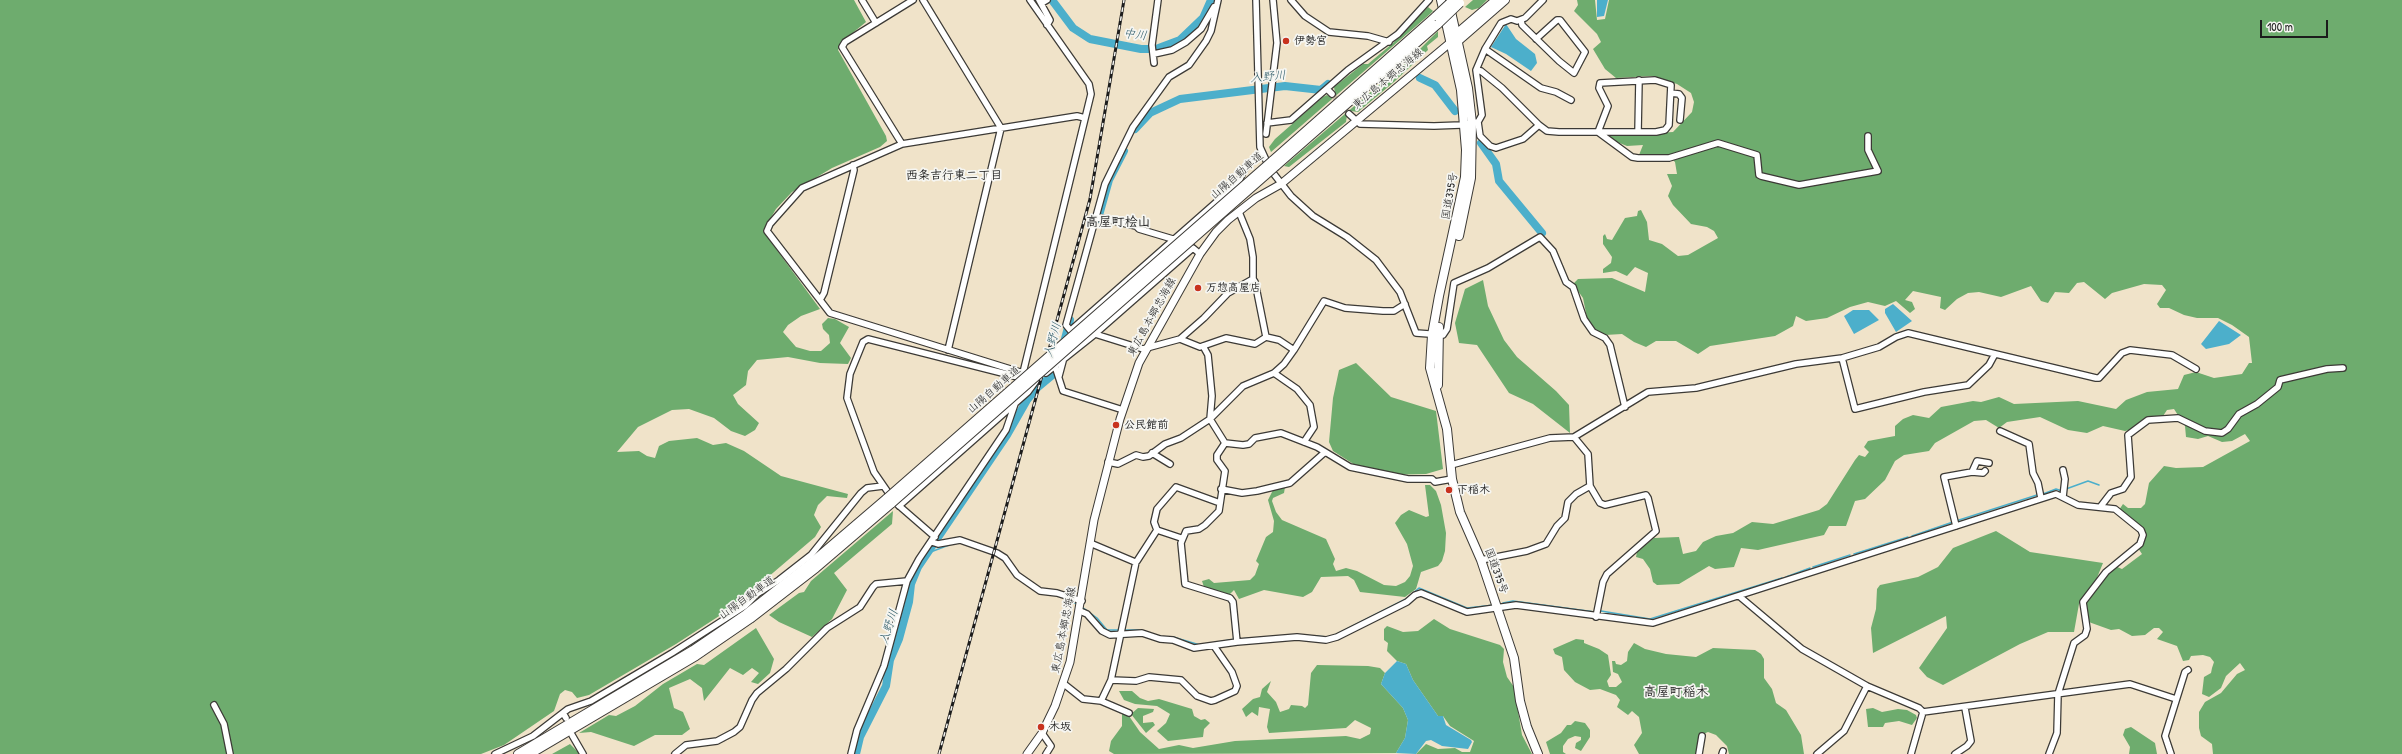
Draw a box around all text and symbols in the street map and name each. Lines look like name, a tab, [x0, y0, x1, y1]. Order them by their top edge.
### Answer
scale bar	[2262, 12, 2330, 38]
text: 100 m	[2267, 18, 2293, 35]
water label: 中川	[1122, 26, 1148, 44]
place label: 伊勢宮	[1294, 34, 1327, 48]
marker: 伊勢宮	[1281, 36, 1291, 46]
street label: 東広島本郷忠海線	[1350, 46, 1426, 112]
water label: 入野川	[1249, 68, 1287, 86]
street label: 山陽自動車道	[1208, 149, 1266, 203]
district label: 西条吉行東二丁目	[906, 169, 1002, 183]
street label: 国道375号	[1439, 171, 1461, 221]
district label: 高屋町桧山	[1086, 215, 1150, 231]
street label: 東広島本郷忠海線	[1125, 275, 1179, 359]
place label: 万惣高屋店	[1206, 281, 1261, 295]
marker: 万惣高屋店	[1193, 283, 1203, 293]
water label: 入野川	[1041, 321, 1065, 359]
street label: 山陽自動車道	[965, 363, 1023, 417]
place label: 公民館前	[1124, 418, 1168, 432]
marker: 公民館前	[1111, 420, 1121, 430]
place label: 下稲木	[1457, 483, 1490, 497]
marker: 下稲木	[1444, 485, 1454, 495]
street label: 国道375号	[1482, 546, 1510, 596]
street label: 山陽自動車道	[716, 573, 778, 623]
street label: 東広島本郷忠海線	[1049, 586, 1079, 674]
water label: 入野川	[877, 608, 901, 646]
district label: 高屋町稲木	[1644, 685, 1708, 701]
place label: 木坂	[1049, 720, 1071, 734]
marker: 木坂	[1036, 722, 1046, 732]

